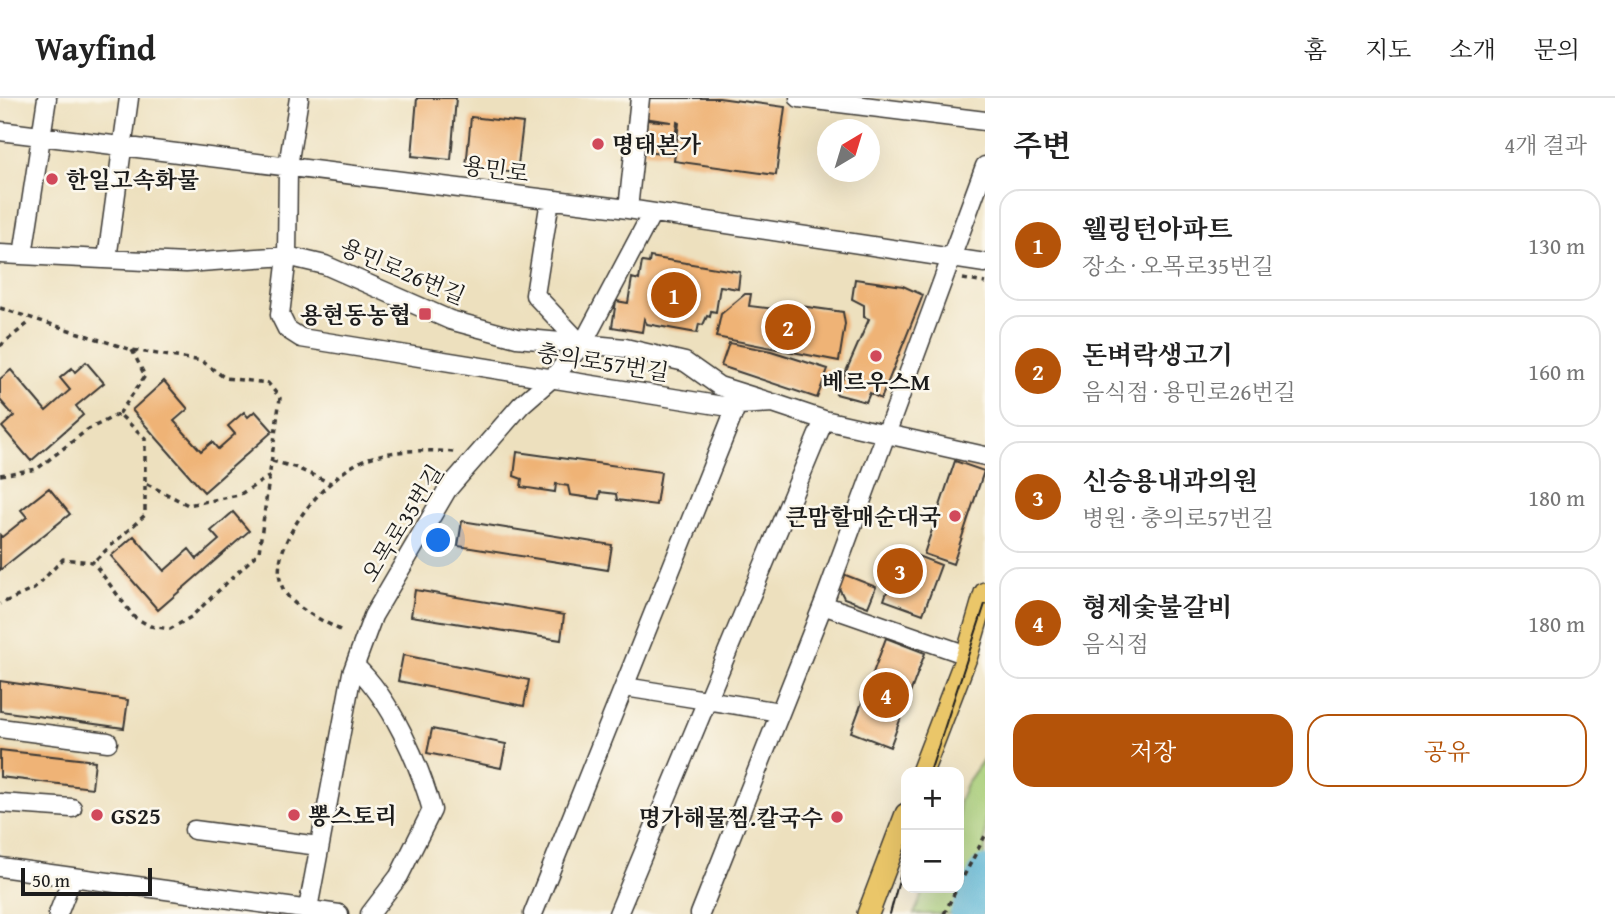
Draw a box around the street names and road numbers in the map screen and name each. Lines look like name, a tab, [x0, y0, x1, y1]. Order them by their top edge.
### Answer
street label: 용민로	[461, 148, 531, 190]
street label: 용민로26번길	[335, 230, 471, 312]
street label: 충의로57번길	[535, 335, 671, 389]
street label: 오목로35번길	[353, 458, 451, 588]

